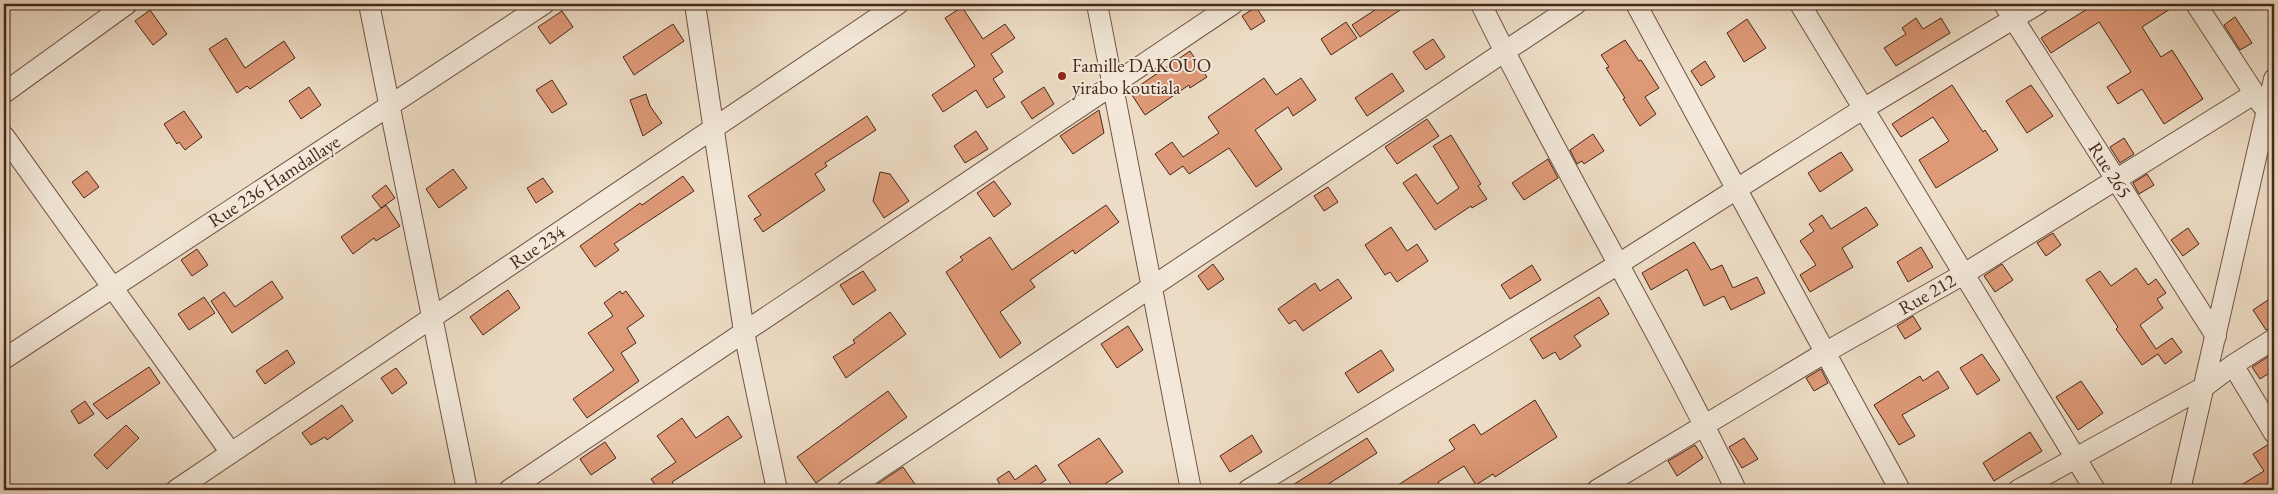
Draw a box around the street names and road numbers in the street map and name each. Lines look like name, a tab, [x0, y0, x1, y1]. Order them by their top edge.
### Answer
street label: Rue 236 Hamdallaye	[203, 129, 345, 233]
street label: Rue 265	[2083, 137, 2137, 203]
street label: Rue 234	[504, 219, 570, 275]
street label: Rue 212	[1894, 268, 1960, 320]

